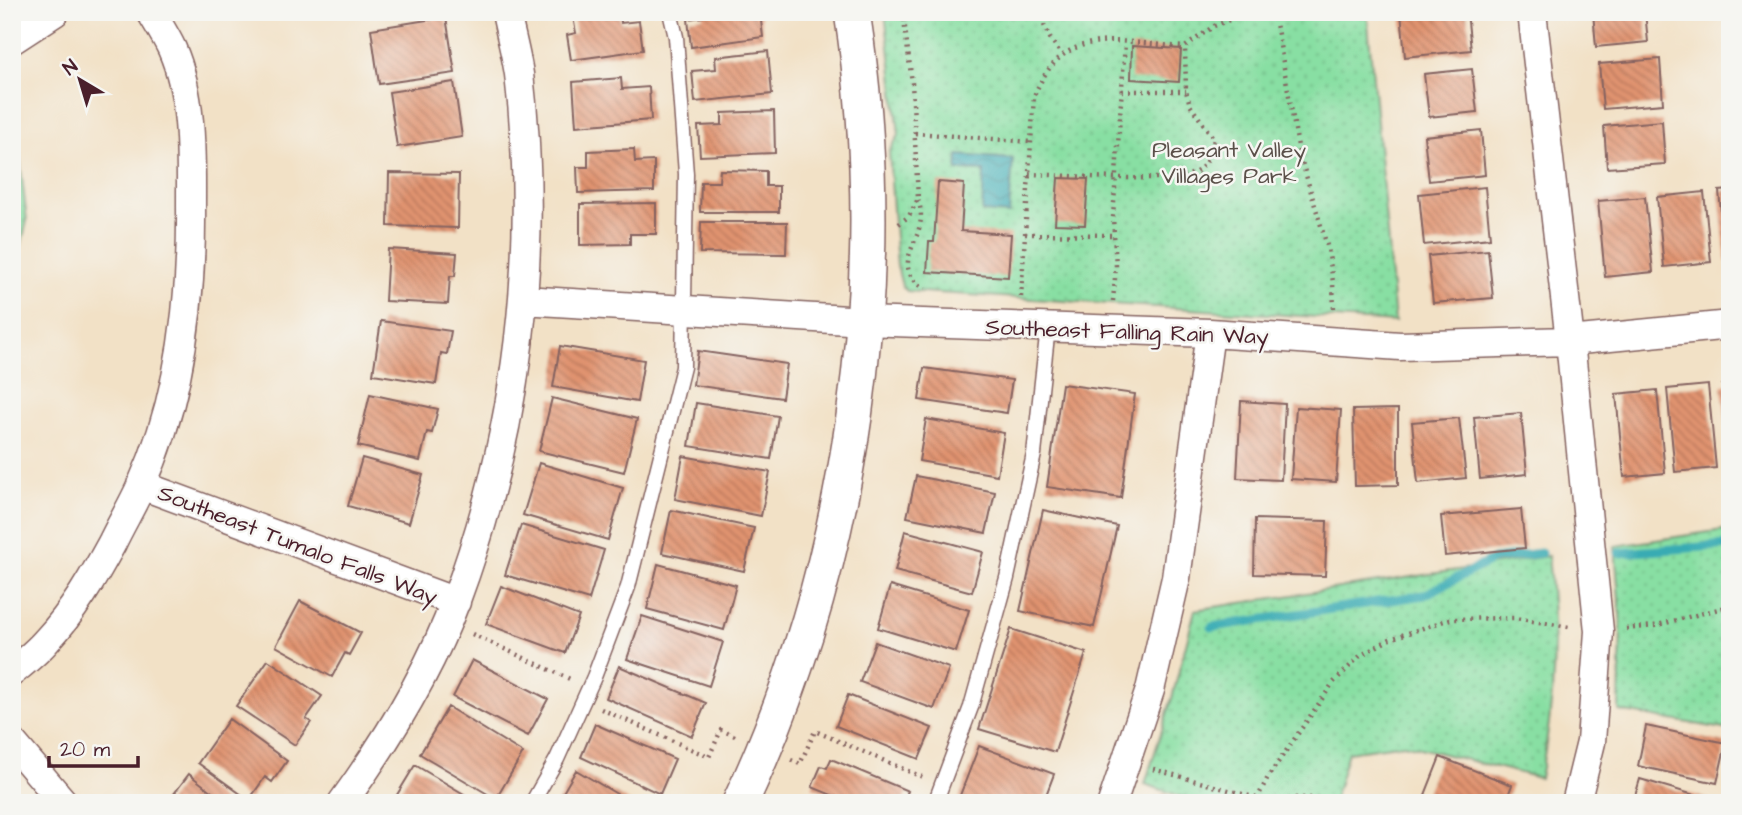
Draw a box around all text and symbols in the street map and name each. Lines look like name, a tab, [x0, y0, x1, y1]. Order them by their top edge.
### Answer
north arrow	[46, 46, 116, 116]
text: N	[57, 53, 84, 82]
park label: Pleasant Valley Villages Park	[1152, 134, 1306, 193]
street label: Southeast Falling Rain Way	[985, 311, 1270, 354]
street label: Southeast Tumalo Falls Way	[153, 477, 442, 614]
scale bar	[49, 724, 138, 768]
text: 20 m	[60, 735, 111, 764]

